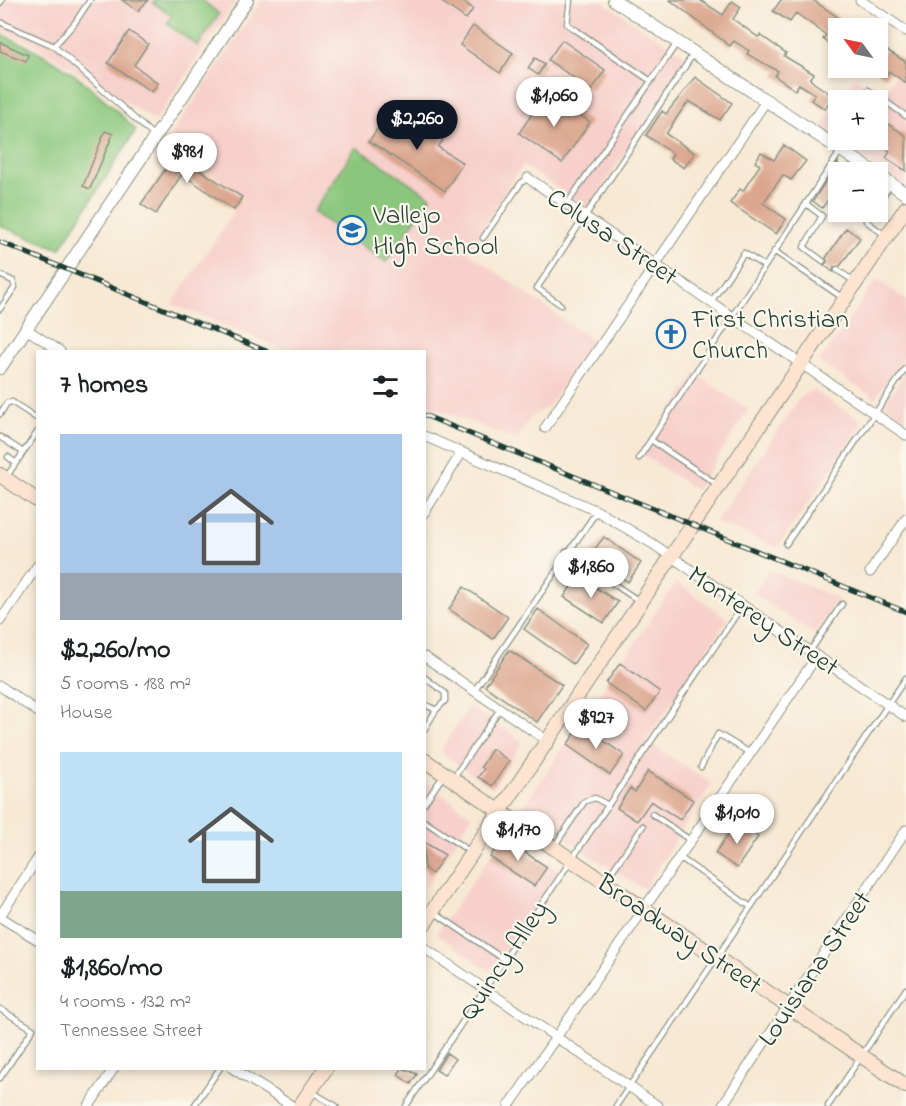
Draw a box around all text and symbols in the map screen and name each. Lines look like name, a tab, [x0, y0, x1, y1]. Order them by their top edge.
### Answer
north arrow	[828, 18, 888, 78]
map controls	[828, 18, 888, 222]
pin: $1,060	[505, 77, 603, 128]
text: $1,060	[530, 82, 578, 111]
button: +	[828, 90, 888, 150]
pin: $2,260	[368, 100, 466, 151]
text: $2,260	[391, 105, 443, 134]
pin: $981	[151, 133, 223, 184]
text: $981	[171, 138, 203, 167]
button: −	[828, 162, 888, 222]
street label: Colusa Street	[538, 180, 685, 296]
place label: Vallejo High School	[372, 197, 498, 267]
school or university icon: Vallejo High School	[336, 214, 368, 246]
place label: First Christian Church	[691, 301, 849, 371]
church icon: First Christian Church	[655, 318, 687, 350]
text: 7 homes	[60, 367, 148, 405]
icon: filters	[369, 370, 402, 403]
icon: home	[177, 473, 285, 581]
pin: $1,860	[542, 548, 640, 599]
text: $1,860	[568, 553, 614, 582]
street label: Monterey Street	[679, 557, 846, 687]
text: $2,260/mo	[60, 632, 170, 670]
text: 5 rooms · 188 m²	[60, 670, 191, 699]
text: House	[60, 699, 113, 728]
pin: $927	[560, 699, 632, 750]
text: $927	[578, 704, 614, 733]
icon: home	[177, 791, 285, 899]
pin: $1,010	[688, 794, 786, 845]
text: $1,010	[714, 799, 760, 828]
pin: $1,170	[469, 811, 567, 862]
text: $1,170	[495, 816, 541, 845]
street label: Broadway Street	[587, 865, 769, 1005]
street label: Louisiana Street	[750, 884, 883, 1055]
street label: Quincy Alley	[450, 894, 560, 1029]
text: $1,860/mo	[60, 950, 163, 988]
text: 4 rooms · 132 m²	[60, 988, 191, 1017]
text: Tennessee Street	[60, 1017, 203, 1046]

